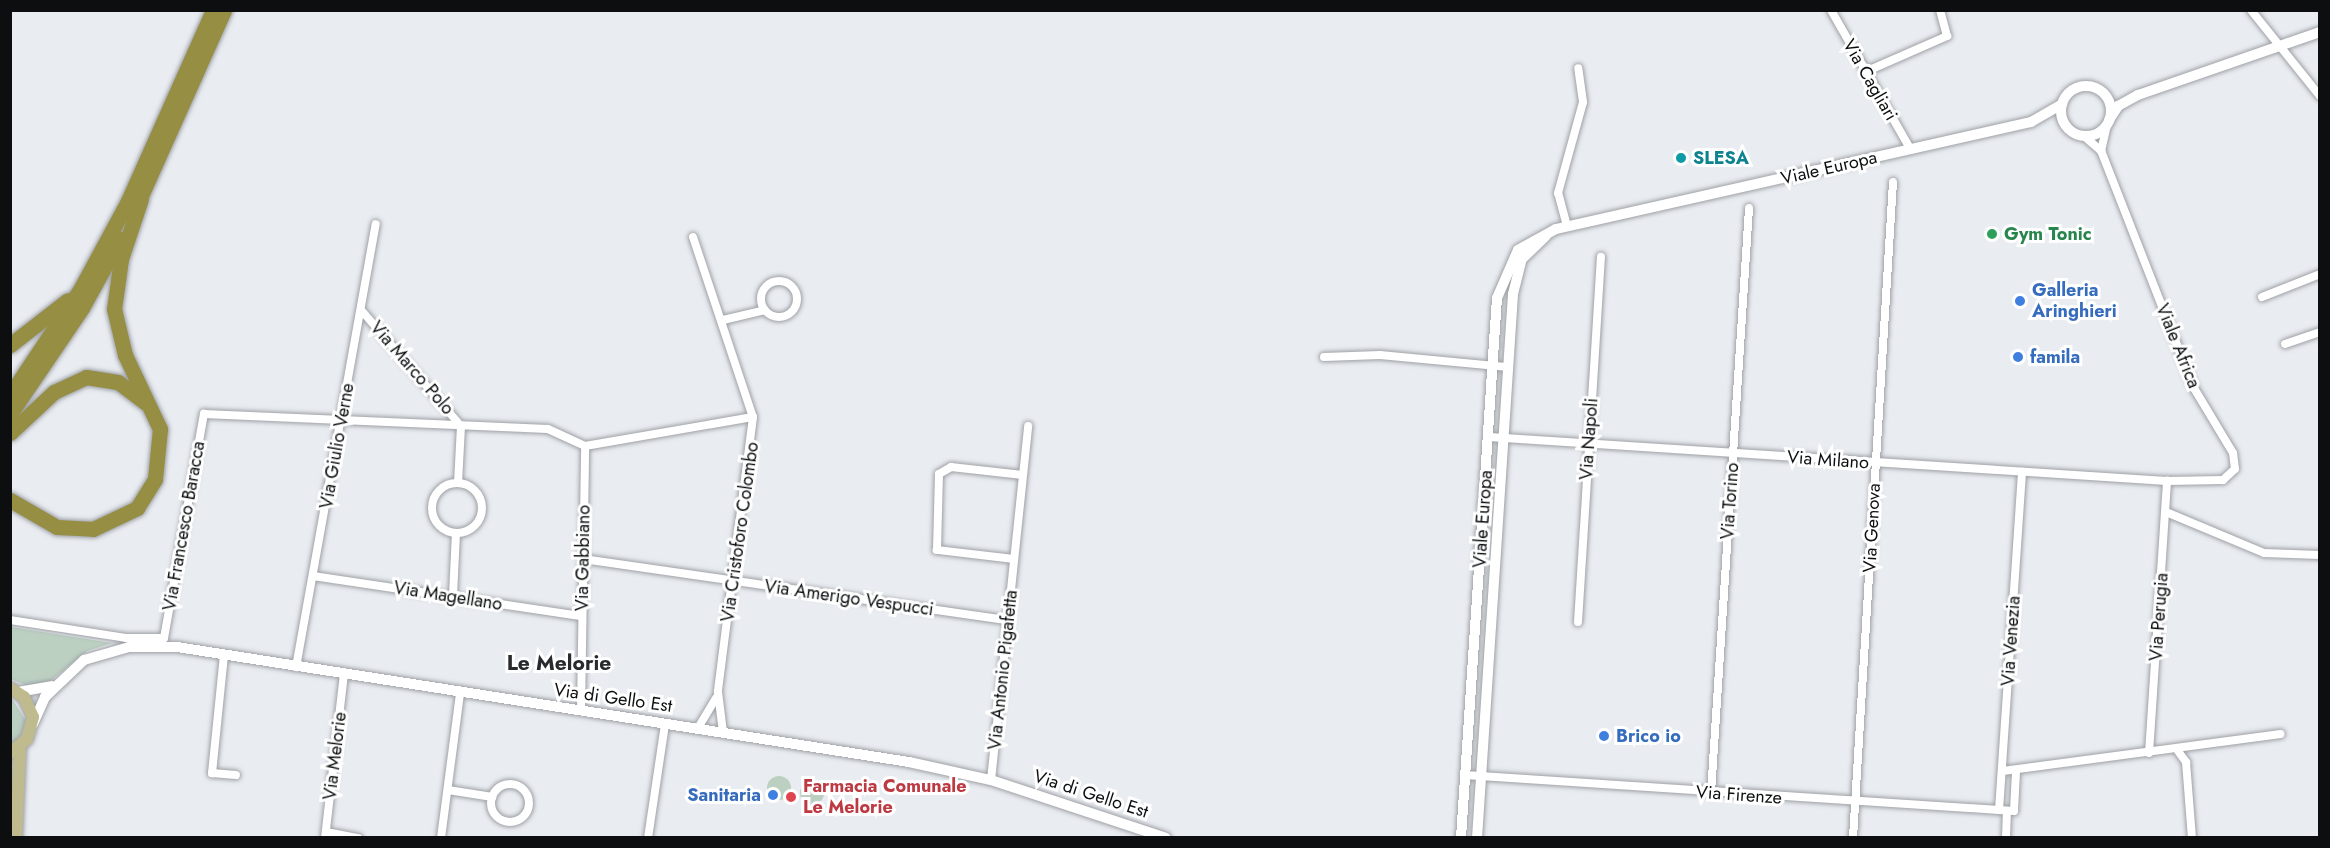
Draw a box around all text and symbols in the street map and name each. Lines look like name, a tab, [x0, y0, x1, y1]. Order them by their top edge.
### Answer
street label: Via Cagliari	[1838, 36, 1902, 124]
street label: Viale Europa	[1779, 146, 1879, 190]
place label: SLESA	[1693, 147, 1749, 169]
marker: SLESA	[1674, 151, 1688, 165]
place label: Gym Tonic	[2004, 223, 2092, 245]
marker: Gym Tonic	[1985, 227, 1999, 241]
place label: Galleria Aringhieri	[2032, 280, 2117, 322]
marker: Galleria Aringhieri	[2013, 294, 2027, 308]
street label: Viale Africa	[2151, 301, 2205, 391]
street label: Via Marco Polo	[366, 317, 458, 419]
place label: famila	[2030, 346, 2080, 368]
marker: famila	[2011, 350, 2025, 364]
street label: Via Giulio Verne	[315, 381, 359, 511]
street label: Via Napoli	[1575, 397, 1603, 481]
street label: Via Francesco Baracca	[158, 439, 210, 613]
street label: Via Cristoforo Colombo	[717, 441, 763, 623]
street label: Via Milano	[1786, 446, 1870, 474]
street label: Via Torino	[1717, 462, 1743, 540]
street label: Viale Europa	[1469, 469, 1497, 569]
street label: Via Genova	[1859, 483, 1885, 573]
street label: Via Gabbiano	[571, 505, 595, 611]
street label: Via Perugia	[2145, 572, 2173, 662]
street label: Via Amerigo Vespucci	[763, 575, 935, 621]
street label: Via Magellano	[392, 577, 504, 615]
street label: Via Antonio Pigafetta	[984, 589, 1022, 751]
street label: Via Venezia	[1997, 595, 2025, 687]
district label: Le Melorie	[507, 650, 611, 676]
street label: Via di Gello Est	[552, 679, 674, 717]
street label: Via Melorie	[319, 711, 351, 801]
place label: Brico io	[1616, 725, 1681, 747]
marker: Brico io	[1597, 729, 1611, 743]
street label: Via di Gello Est	[1031, 765, 1151, 823]
place label: Farmacia Comunale Le Melorie	[803, 776, 967, 818]
street label: Via Firenze	[1695, 781, 1783, 809]
place label: Sanitaria	[687, 784, 761, 806]
marker: Sanitaria	[766, 788, 780, 802]
marker: Farmacia Comunale Le Melorie	[784, 790, 798, 804]

